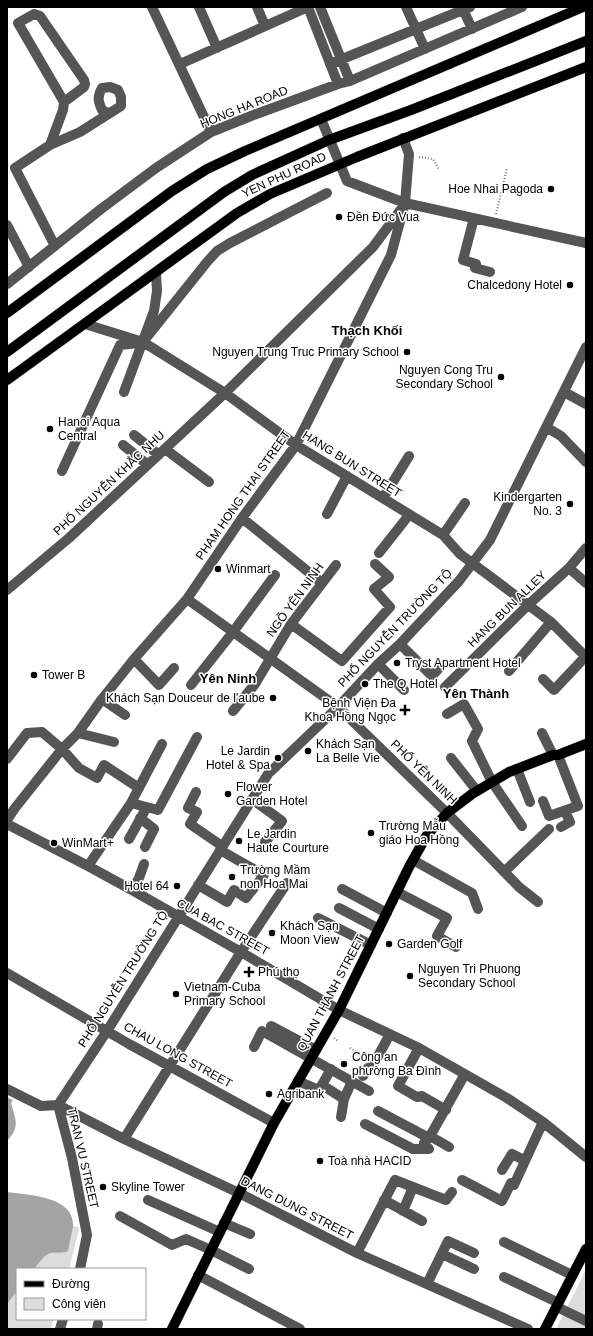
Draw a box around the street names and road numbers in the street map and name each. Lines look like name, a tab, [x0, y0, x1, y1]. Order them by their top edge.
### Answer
street label: HONG HA ROAD	[198, 83, 290, 131]
street label: YEN PHU ROAD	[240, 149, 329, 201]
street label: PHỐ NGUYỄN KHẮC NHU	[50, 427, 167, 538]
street label: PHAM HONG THAI STREET	[193, 427, 294, 563]
street label: HANG BUN STREET	[300, 428, 405, 500]
street label: NGÕ YÊN NINH	[263, 560, 326, 640]
street label: PHỐ NGUYỄN TRƯỜNG TỘ	[334, 566, 455, 690]
street label: HANG BUN ALLEY	[465, 568, 549, 650]
street label: PHỐ YÊN NINH	[388, 736, 461, 807]
street label: CUA BAC STREET	[174, 896, 272, 958]
street label: PHỐ NGUYỄN TRƯỜNG TỘ	[74, 908, 171, 1050]
street label: QUAN THANH STREET	[294, 932, 368, 1054]
street label: CHAU LONG STREET	[121, 1019, 235, 1091]
street label: TRAN VU STREET	[65, 1106, 102, 1211]
street label: DANG DUNG STREET	[239, 1174, 356, 1243]

